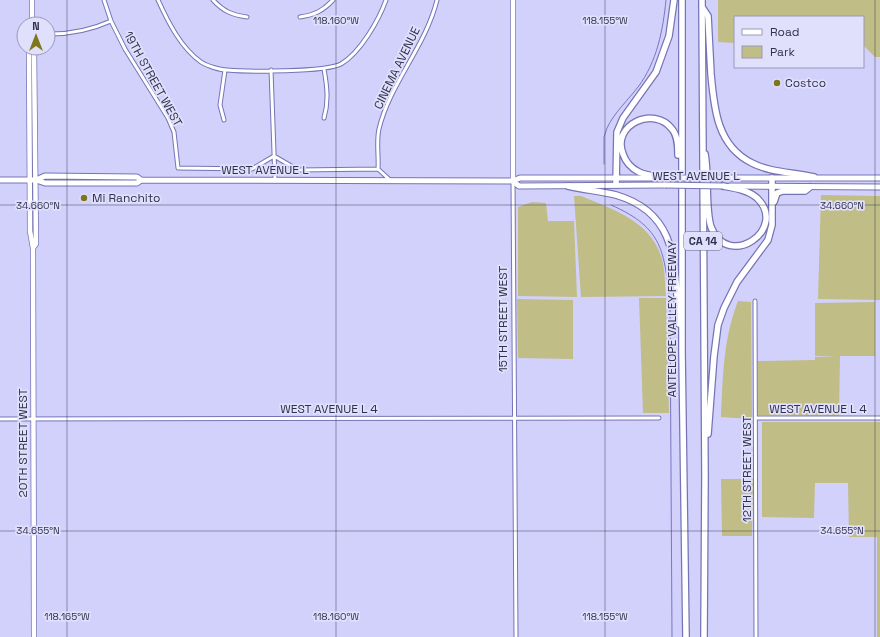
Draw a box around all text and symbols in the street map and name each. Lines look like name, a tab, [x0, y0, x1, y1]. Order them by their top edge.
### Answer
text: 118.160°W	[313, 14, 359, 27]
text: 118.155°W	[582, 14, 628, 27]
north arrow	[16, 16, 56, 56]
legend	[734, 16, 864, 68]
text: N	[32, 19, 40, 33]
street label: CINEMA AVENUE	[370, 24, 424, 112]
text: Road	[770, 24, 799, 40]
street label: 19TH STREET WEST	[120, 29, 186, 129]
text: Park	[770, 44, 795, 60]
place label: Costco	[785, 75, 826, 91]
marker: Costco	[772, 78, 782, 88]
street label: WEST AVENUE L	[221, 162, 309, 178]
street label: WEST AVENUE L	[652, 168, 740, 184]
place label: Mi Ranchito	[92, 190, 160, 206]
marker: Mi Ranchito	[79, 193, 89, 203]
text: 34.660°N	[16, 199, 60, 212]
text: 34.660°N	[820, 199, 864, 212]
road number: CA 14	[684, 232, 722, 250]
street label: ANTELOPE VALLEY FREEWAY	[664, 240, 680, 397]
street label: 15TH STREET WEST	[495, 266, 511, 372]
street label: 20TH STREET WEST	[15, 388, 31, 498]
street label: WEST AVENUE L 4	[280, 401, 378, 417]
street label: WEST AVENUE L 4	[769, 401, 867, 417]
street label: 12TH STREET WEST	[739, 416, 755, 522]
text: 34.655°N	[16, 524, 60, 537]
text: 34.655°N	[820, 524, 864, 537]
text: 118.165°W	[44, 610, 90, 623]
text: 118.160°W	[313, 610, 359, 623]
text: 118.155°W	[582, 610, 628, 623]

